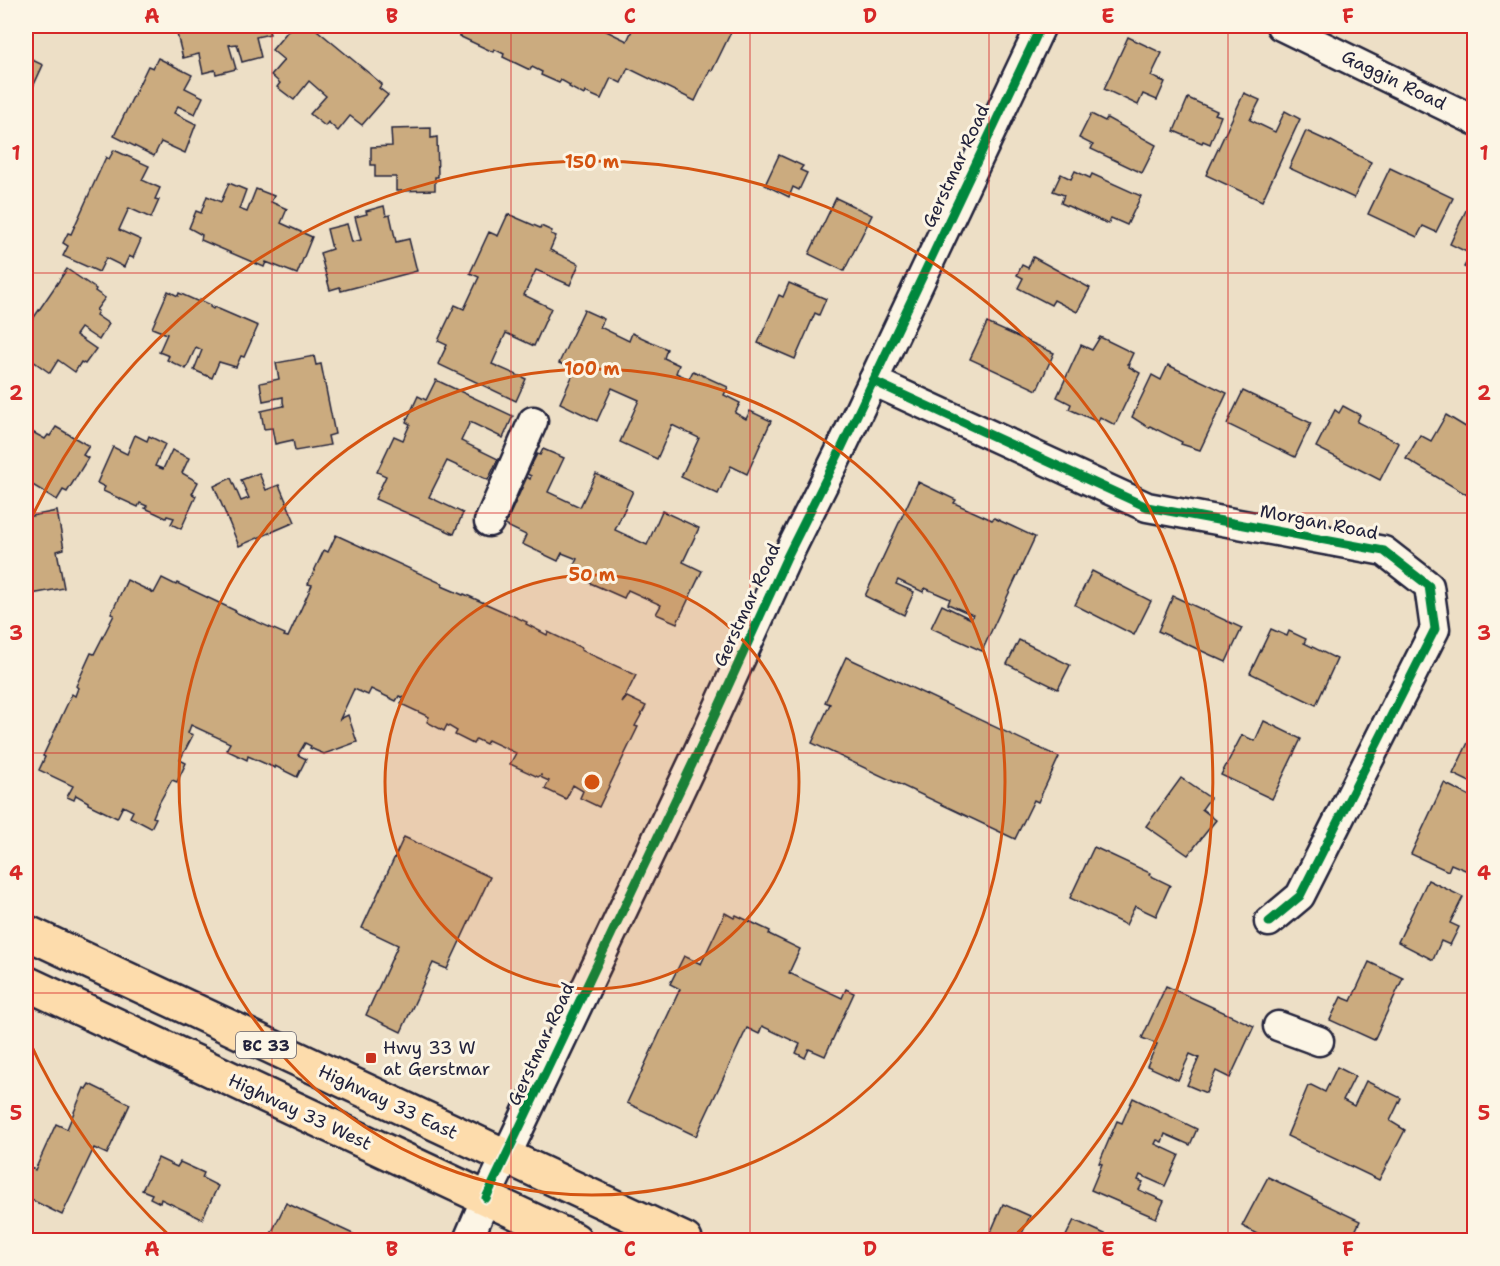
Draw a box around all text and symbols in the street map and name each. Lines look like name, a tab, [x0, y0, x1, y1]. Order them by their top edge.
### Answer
text: A	[144, 3, 160, 29]
text: B	[386, 3, 398, 29]
text: C	[624, 3, 636, 29]
text: D	[863, 3, 877, 29]
text: E	[1101, 3, 1115, 29]
text: F	[1342, 3, 1354, 29]
street label: Gaggin Road	[1338, 44, 1450, 116]
street label: Gerstmar Road	[917, 100, 995, 232]
text: 1	[11, 140, 21, 166]
text: 1	[1479, 140, 1489, 166]
text: 150 m	[565, 150, 620, 174]
text: 100 m	[564, 357, 620, 381]
text: 2	[9, 380, 23, 406]
text: 2	[1477, 380, 1491, 406]
street label: Morgan Road	[1258, 499, 1380, 545]
street label: Gerstmar Road	[708, 539, 786, 671]
text: 50 m	[569, 563, 616, 587]
text: 3	[9, 620, 23, 646]
text: 3	[1477, 620, 1491, 646]
centre of rings	[582, 772, 602, 792]
text: 4	[9, 860, 23, 886]
text: 4	[1477, 860, 1491, 886]
street label: Gerstmar Road	[502, 978, 580, 1110]
road number: BC 33	[236, 1032, 296, 1058]
place label: Hwy 33 W at Gerstmar	[383, 1036, 490, 1081]
marker: Hwy 33 W at Gerstmar	[364, 1051, 378, 1065]
street label: Highway 33 East	[314, 1059, 462, 1145]
street label: Highway 33 West	[224, 1068, 376, 1156]
text: 5	[10, 1100, 22, 1126]
text: 5	[1478, 1100, 1490, 1126]
text: A	[144, 1236, 160, 1262]
text: B	[386, 1236, 398, 1262]
text: C	[624, 1236, 636, 1262]
text: D	[863, 1236, 877, 1262]
text: E	[1101, 1236, 1115, 1262]
text: F	[1342, 1236, 1354, 1262]

